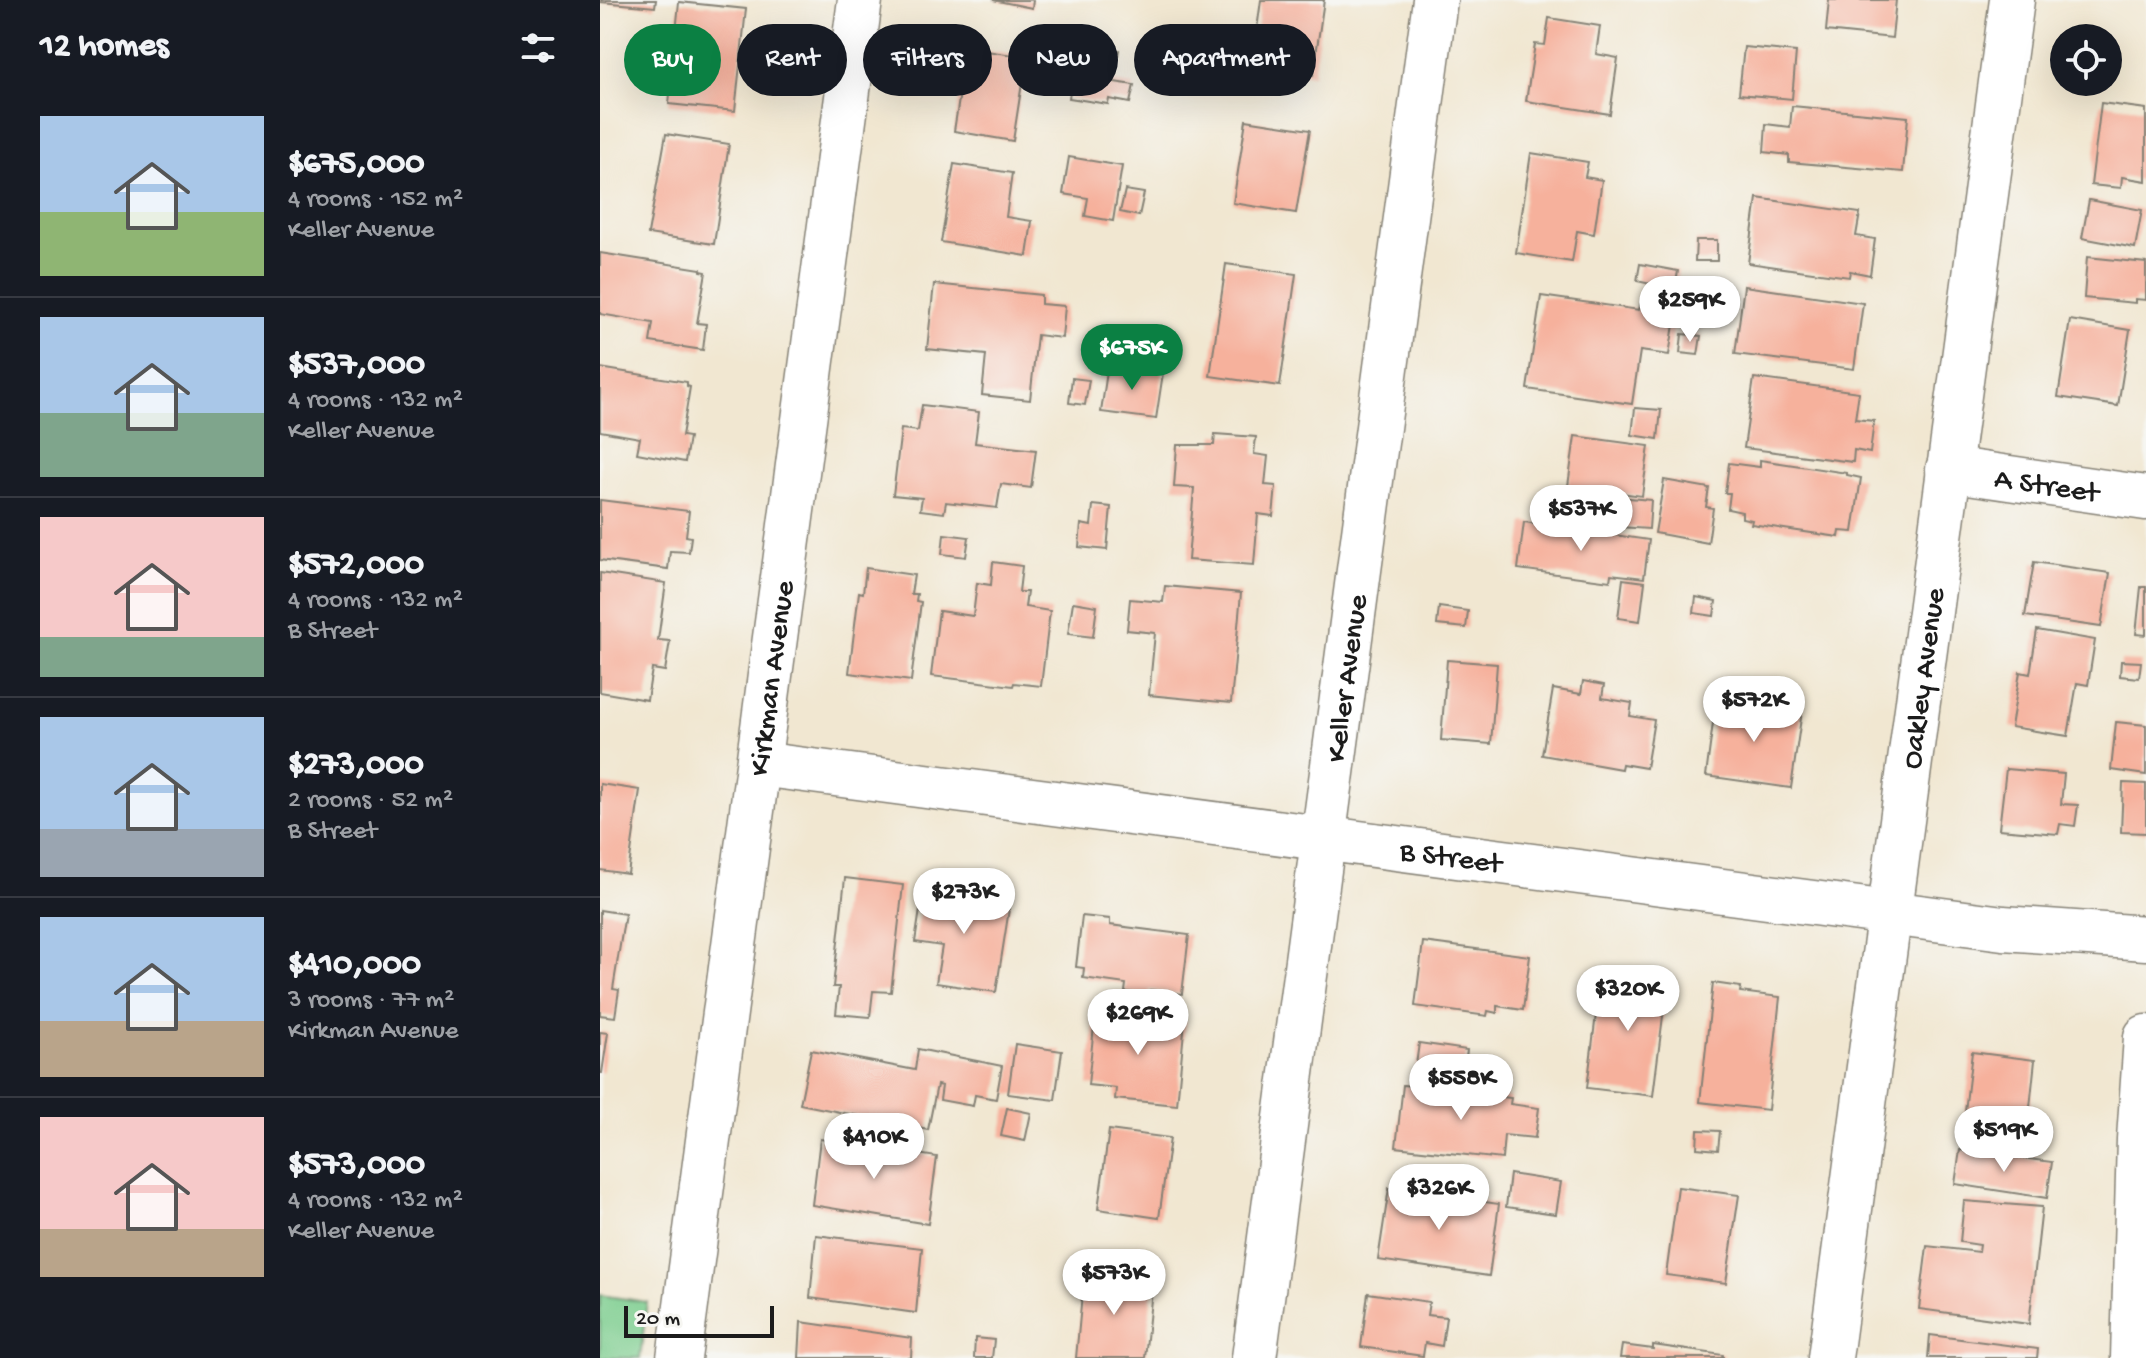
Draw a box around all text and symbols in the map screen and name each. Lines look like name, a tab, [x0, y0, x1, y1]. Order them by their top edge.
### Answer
chip: Buy	[624, 24, 721, 96]
chip: Rent	[737, 24, 847, 96]
chip: Filters	[863, 24, 992, 96]
chip: New	[1008, 24, 1118, 96]
chip: Apartment	[1134, 24, 1316, 96]
map controls	[2050, 24, 2122, 96]
button: locate	[2050, 24, 2122, 96]
icon: filters	[516, 26, 560, 70]
text: 12 homes	[40, 28, 169, 68]
text: $675,000	[288, 145, 425, 185]
icon: home	[104, 148, 200, 244]
text: 4 rooms · 152 m²	[288, 185, 463, 216]
text: Keller Avenue	[288, 216, 434, 247]
pin: $259K	[1634, 276, 1746, 344]
text: $259K	[1657, 286, 1723, 317]
pin: $675K	[1076, 324, 1188, 392]
text: $675K	[1099, 334, 1165, 365]
text: $537,000	[288, 346, 425, 386]
icon: home	[104, 349, 200, 445]
text: 4 rooms · 132 m²	[288, 386, 463, 417]
text: Keller Avenue	[288, 417, 434, 448]
street label: A Street	[1992, 463, 2103, 513]
pin: $537K	[1525, 485, 1637, 553]
text: $537K	[1548, 495, 1614, 526]
text: $572,000	[288, 546, 424, 586]
icon: home	[104, 549, 200, 645]
street label: Kirkman Avenue	[744, 578, 804, 778]
street label: Oakley Avenue	[1896, 585, 1955, 771]
text: 4 rooms · 132 m²	[288, 586, 463, 617]
street label: Keller Avenue	[1321, 592, 1378, 765]
text: B Street	[288, 617, 377, 648]
pin: $572K	[1698, 676, 1810, 744]
text: $572K	[1721, 686, 1787, 717]
text: $273,000	[288, 746, 424, 786]
icon: home	[104, 749, 200, 845]
text: 2 rooms · 52 m²	[288, 786, 453, 817]
text: B Street	[288, 817, 377, 848]
street label: B Street	[1396, 836, 1506, 884]
pin: $273K	[908, 868, 1020, 936]
text: $273K	[931, 878, 997, 909]
text: $410,000	[288, 946, 421, 986]
icon: home	[104, 949, 200, 1045]
pin: $320K	[1572, 965, 1684, 1033]
text: $320K	[1594, 975, 1662, 1006]
text: 3 rooms · 77 m²	[288, 986, 454, 1017]
pin: $269K	[1082, 989, 1194, 1057]
text: $269K	[1106, 999, 1170, 1030]
text: Kirkman Avenue	[288, 1017, 458, 1048]
pin: $558K	[1405, 1054, 1517, 1122]
text: $558K	[1427, 1064, 1495, 1095]
pin: $519K	[1948, 1106, 2060, 1174]
pin: $410K	[818, 1113, 930, 1181]
text: $519K	[1972, 1116, 2036, 1147]
text: $410K	[842, 1123, 906, 1154]
text: $573,000	[288, 1146, 425, 1186]
icon: home	[104, 1149, 200, 1245]
pin: $326K	[1383, 1164, 1495, 1232]
text: $326K	[1406, 1174, 1472, 1205]
text: 4 rooms · 132 m²	[288, 1186, 463, 1217]
text: Keller Avenue	[288, 1217, 434, 1248]
pin: $573K	[1058, 1249, 1170, 1317]
text: $573K	[1081, 1259, 1147, 1290]
scale bar	[624, 1302, 774, 1338]
text: 20 m	[636, 1307, 680, 1333]

